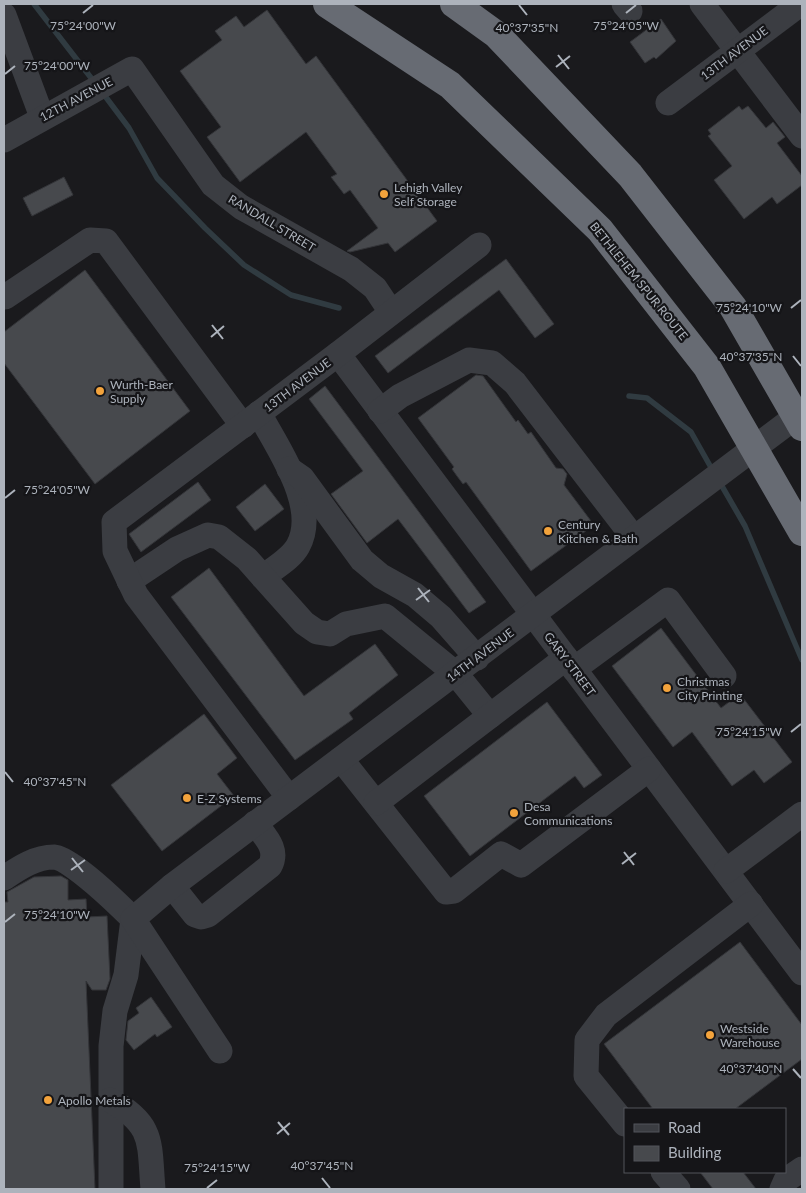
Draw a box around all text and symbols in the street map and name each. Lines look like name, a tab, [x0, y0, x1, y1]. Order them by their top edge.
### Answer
text: 75°24'00"W	[50, 18, 117, 33]
text: 75°24'05"W	[593, 18, 660, 33]
text: 40°37'35"N	[496, 20, 558, 35]
street label: 13TH AVENUE	[697, 23, 771, 83]
text: 75°24'00"W	[24, 58, 91, 73]
street label: 12TH AVENUE	[37, 74, 115, 124]
place label: Lehigh Valley Self Storage	[394, 180, 463, 209]
marker: Lehigh Valley Self Storage	[378, 188, 390, 200]
street label: RANDALL STREET	[226, 191, 318, 255]
street label: BETHLEHEM SPUR ROUTE	[587, 219, 691, 343]
text: 75°24'10"W	[716, 300, 783, 315]
text: 40°37'35"N	[720, 349, 782, 364]
street label: 13TH AVENUE	[260, 355, 334, 415]
place label: Wurth-Baer Supply	[110, 377, 173, 406]
marker: Wurth-Baer Supply	[94, 385, 106, 397]
text: 75°24'05"W	[24, 482, 91, 497]
place label: Century Kitchen & Bath	[558, 517, 638, 546]
marker: Century Kitchen & Bath	[542, 525, 554, 537]
street label: 14TH AVENUE	[443, 625, 517, 685]
street label: GARY STREET	[541, 629, 599, 699]
place label: Christmas City Printing	[677, 674, 742, 703]
marker: Christmas City Printing	[661, 682, 673, 694]
text: 75°24'15"W	[716, 724, 783, 739]
text: 40°37'45"N	[24, 774, 86, 789]
place label: E-Z Systems	[197, 791, 262, 806]
marker: E-Z Systems	[181, 792, 193, 804]
place label: Desa Communications	[524, 799, 612, 828]
marker: Desa Communications	[508, 807, 520, 819]
text: 75°24'10"W	[24, 907, 91, 922]
place label: Westside Warehouse	[720, 1021, 780, 1050]
marker: Westside Warehouse	[704, 1029, 716, 1041]
text: 40°37'40"N	[720, 1061, 782, 1076]
place label: Apollo Metals	[58, 1093, 131, 1108]
marker: Apollo Metals	[42, 1094, 54, 1106]
legend	[624, 1108, 786, 1173]
text: Road	[668, 1118, 701, 1136]
text: Building	[668, 1143, 721, 1161]
text: 40°37'45"N	[291, 1158, 353, 1173]
text: 75°24'15"W	[184, 1160, 251, 1175]

